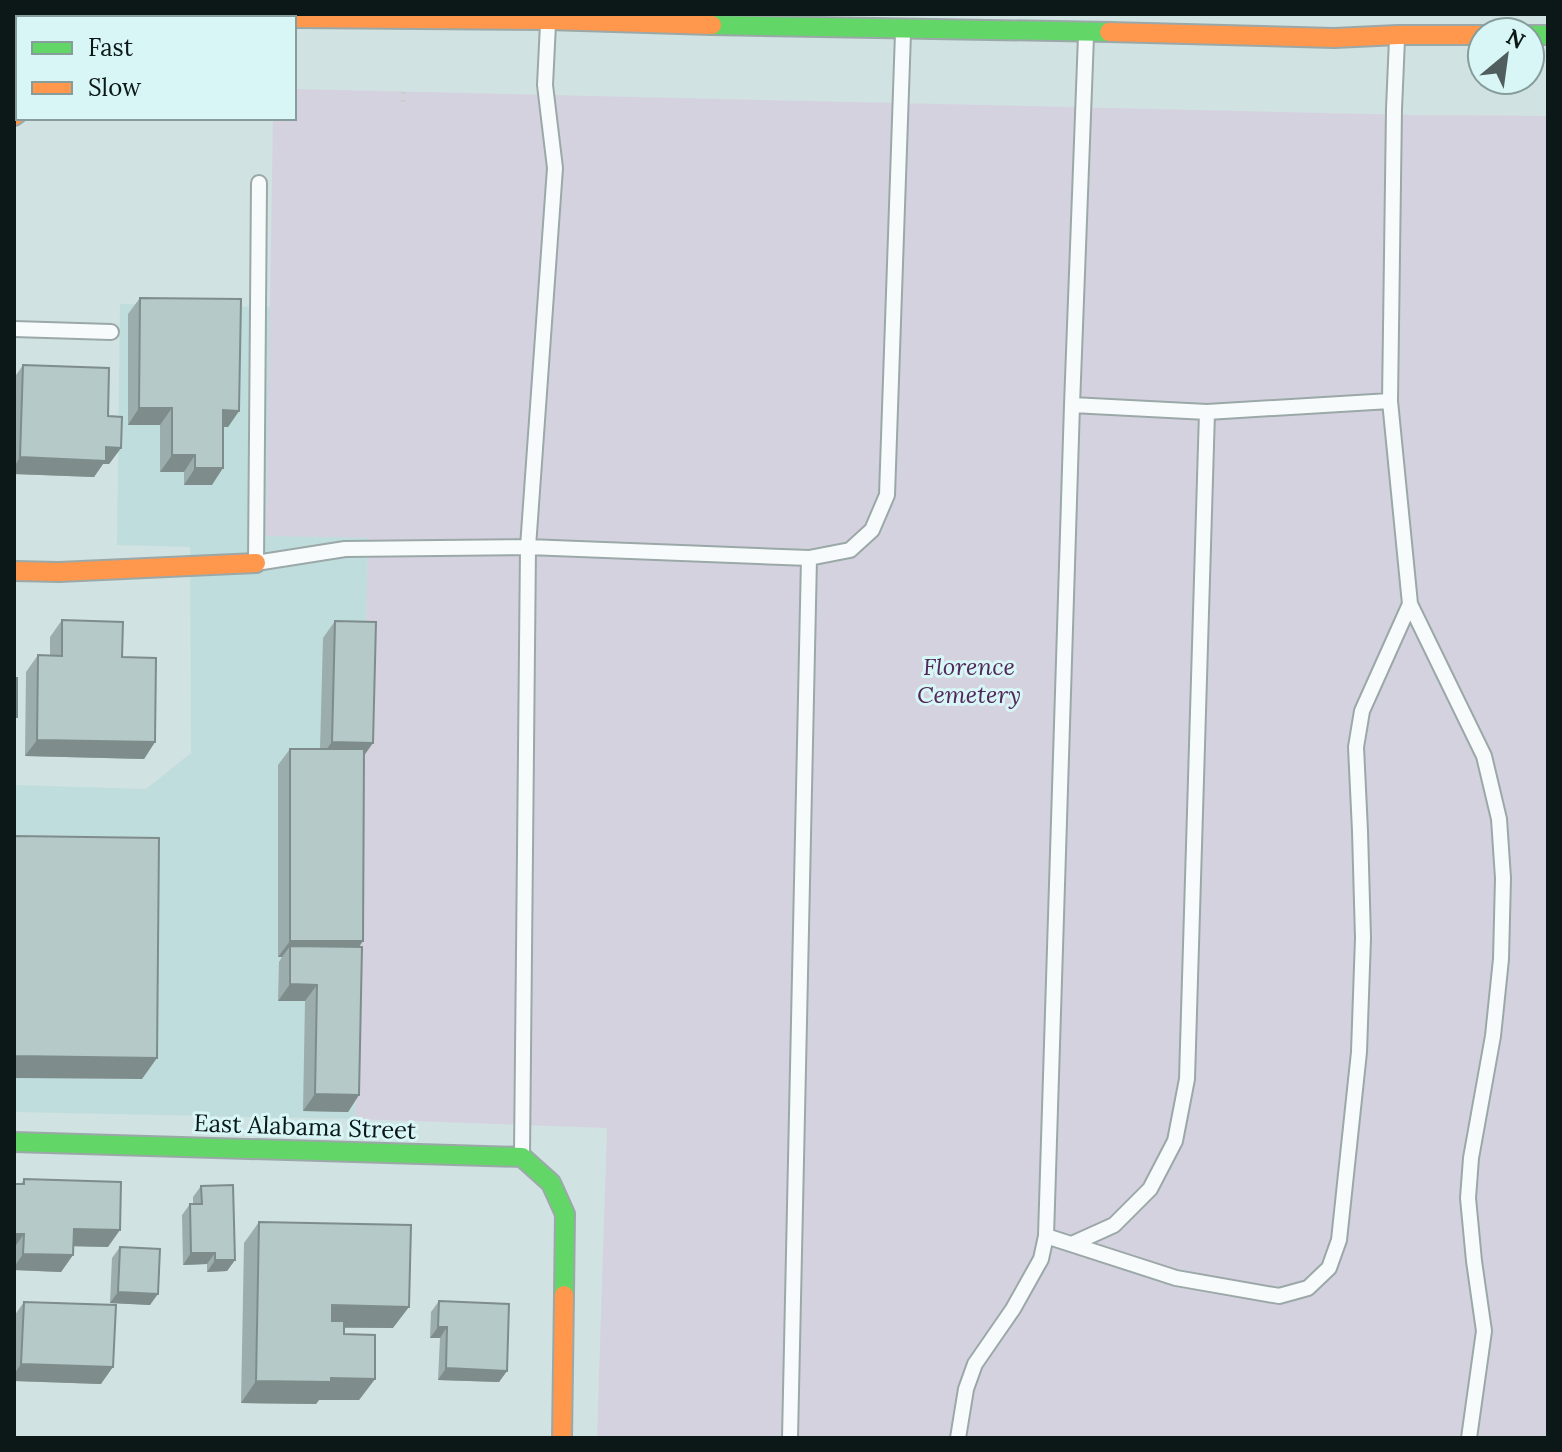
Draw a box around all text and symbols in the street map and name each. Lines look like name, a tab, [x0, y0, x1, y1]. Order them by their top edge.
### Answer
legend	[16, 16, 296, 120]
north arrow	[1466, 16, 1546, 96]
text: N	[1501, 22, 1530, 55]
text: Fast	[88, 32, 134, 63]
text: Slow	[88, 72, 142, 103]
park label: Florence Cemetery	[917, 651, 1021, 710]
street label: East Alabama Street	[193, 1107, 417, 1146]

